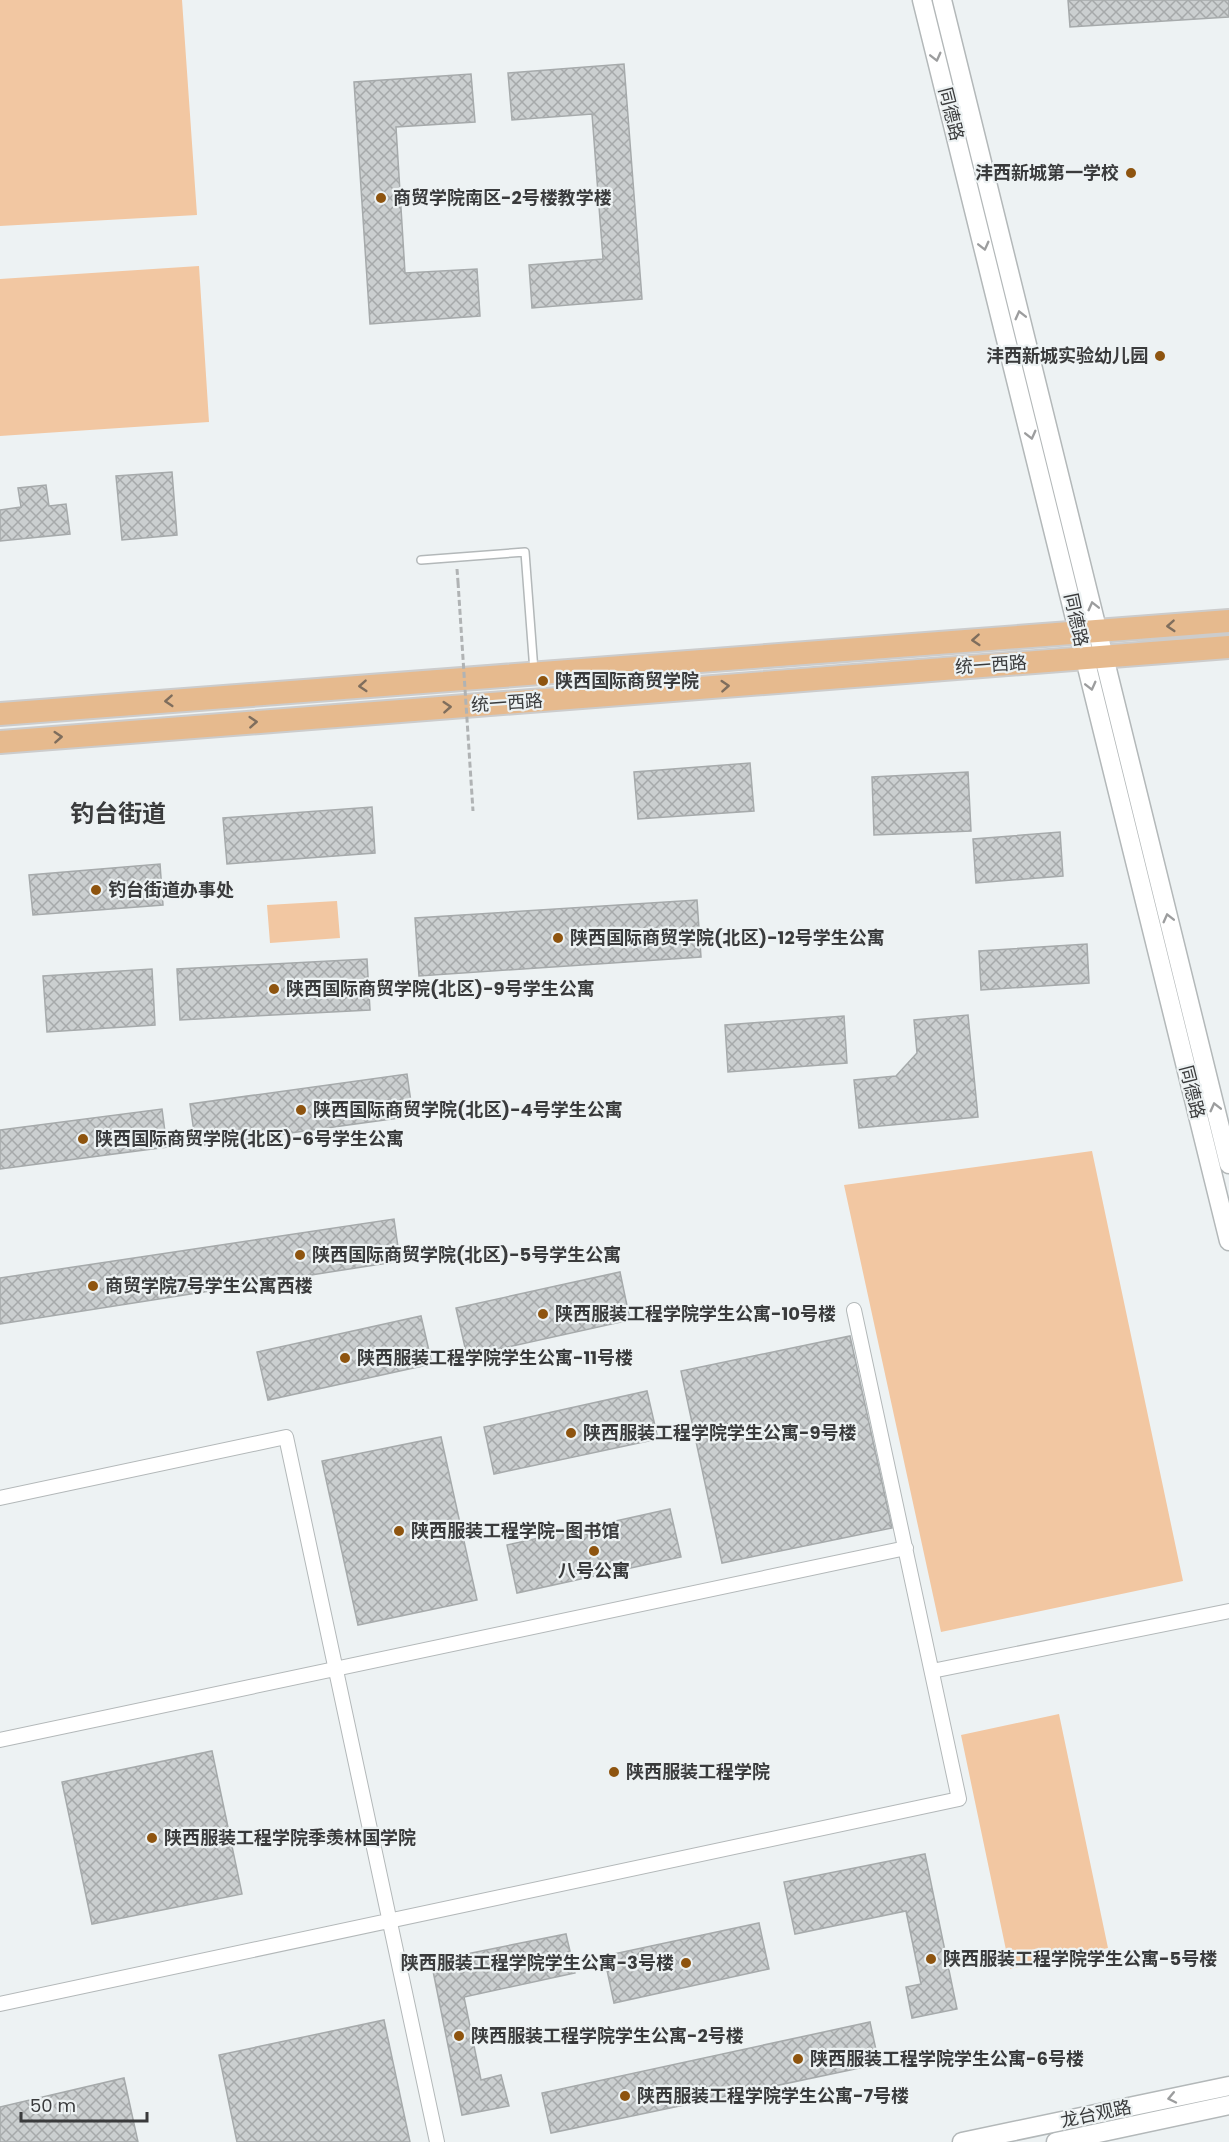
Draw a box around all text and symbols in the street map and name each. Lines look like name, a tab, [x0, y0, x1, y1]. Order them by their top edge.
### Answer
one-way arrow	[929, 52, 942, 62]
street label: 同德路	[933, 85, 970, 143]
place label: 沣西新城第一学校	[975, 160, 1119, 185]
marker: 沣西新城第一学校	[1124, 166, 1138, 180]
place label: 商贸学院南区-2号楼教学楼	[393, 185, 612, 210]
marker: 商贸学院南区-2号楼教学楼	[374, 191, 388, 205]
one-way arrow	[976, 241, 989, 251]
one-way arrow	[1015, 310, 1028, 320]
place label: 沣西新城实验幼儿园	[986, 343, 1148, 368]
marker: 沣西新城实验幼儿园	[1153, 349, 1167, 363]
one-way arrow	[1024, 429, 1036, 440]
street label: 同德路	[1059, 591, 1094, 649]
one-way arrow	[1087, 601, 1100, 611]
one-way arrow	[1166, 619, 1175, 632]
one-way arrow	[972, 633, 981, 646]
street label: 统一西路	[954, 650, 1028, 679]
place label: 陕西国际商贸学院	[555, 668, 699, 693]
marker: 陕西国际商贸学院	[536, 674, 550, 688]
one-way arrow	[358, 679, 367, 692]
one-way arrow	[721, 679, 730, 692]
one-way arrow	[1083, 681, 1096, 691]
street label: 统一西路	[470, 688, 544, 717]
one-way arrow	[164, 694, 173, 707]
one-way arrow	[443, 701, 452, 714]
one-way arrow	[248, 716, 257, 729]
one-way arrow	[54, 731, 63, 744]
district label: 钓台街道	[70, 797, 166, 830]
place label: 钓台街道办事处	[108, 877, 234, 902]
marker: 钓台街道办事处	[89, 883, 103, 897]
one-way arrow	[1162, 913, 1175, 923]
place label: 陕西国际商贸学院(北区)-12号学生公寓	[570, 925, 885, 950]
marker: 陕西国际商贸学院(北区)-12号学生公寓	[551, 931, 565, 945]
place label: 陕西国际商贸学院(北区)-9号学生公寓	[286, 976, 595, 1001]
marker: 陕西国际商贸学院(北区)-9号学生公寓	[267, 982, 281, 996]
street label: 同德路	[1174, 1063, 1211, 1121]
place label: 陕西国际商贸学院(北区)-4号学生公寓	[313, 1097, 623, 1122]
one-way arrow	[1209, 1102, 1222, 1112]
marker: 陕西国际商贸学院(北区)-4号学生公寓	[294, 1103, 308, 1117]
place label: 陕西国际商贸学院(北区)-6号学生公寓	[95, 1126, 404, 1151]
marker: 陕西国际商贸学院(北区)-6号学生公寓	[76, 1132, 90, 1146]
place label: 陕西国际商贸学院(北区)-5号学生公寓	[312, 1242, 621, 1267]
marker: 陕西国际商贸学院(北区)-5号学生公寓	[293, 1248, 307, 1262]
place label: 商贸学院7号学生公寓西楼	[105, 1273, 313, 1298]
marker: 商贸学院7号学生公寓西楼	[86, 1279, 100, 1293]
place label: 陕西服装工程学院学生公寓-10号楼	[555, 1301, 836, 1326]
marker: 陕西服装工程学院学生公寓-10号楼	[536, 1307, 550, 1321]
place label: 陕西服装工程学院学生公寓-11号楼	[357, 1345, 633, 1370]
marker: 陕西服装工程学院学生公寓-11号楼	[338, 1351, 352, 1365]
place label: 陕西服装工程学院学生公寓-9号楼	[583, 1420, 857, 1445]
marker: 陕西服装工程学院学生公寓-9号楼	[564, 1426, 578, 1440]
place label: 陕西服装工程学院-图书馆	[411, 1518, 619, 1543]
marker: 陕西服装工程学院-图书馆	[392, 1524, 406, 1538]
marker: 八号公寓	[587, 1544, 601, 1558]
place label: 八号公寓	[558, 1558, 630, 1583]
place label: 陕西服装工程学院	[626, 1759, 770, 1784]
marker: 陕西服装工程学院	[607, 1765, 621, 1779]
place label: 陕西服装工程学院季羡林国学院	[164, 1825, 416, 1850]
marker: 陕西服装工程学院季羡林国学院	[145, 1831, 159, 1845]
place label: 陕西服装工程学院学生公寓-5号楼	[943, 1946, 1217, 1971]
place label: 陕西服装工程学院学生公寓-3号楼	[401, 1950, 674, 1975]
marker: 陕西服装工程学院学生公寓-5号楼	[924, 1952, 938, 1966]
marker: 陕西服装工程学院学生公寓-3号楼	[679, 1956, 693, 1970]
place label: 陕西服装工程学院学生公寓-2号楼	[471, 2023, 744, 2048]
marker: 陕西服装工程学院学生公寓-2号楼	[452, 2029, 466, 2043]
place label: 陕西服装工程学院学生公寓-6号楼	[810, 2046, 1084, 2071]
marker: 陕西服装工程学院学生公寓-6号楼	[791, 2052, 805, 2066]
place label: 陕西服装工程学院学生公寓-7号楼	[637, 2083, 909, 2108]
scale bar	[21, 2085, 147, 2123]
marker: 陕西服装工程学院学生公寓-7号楼	[618, 2089, 632, 2103]
one-way arrow	[1167, 2091, 1177, 2104]
text: 50 m	[30, 2093, 76, 2118]
street label: 龙台观路	[1058, 2094, 1134, 2133]

